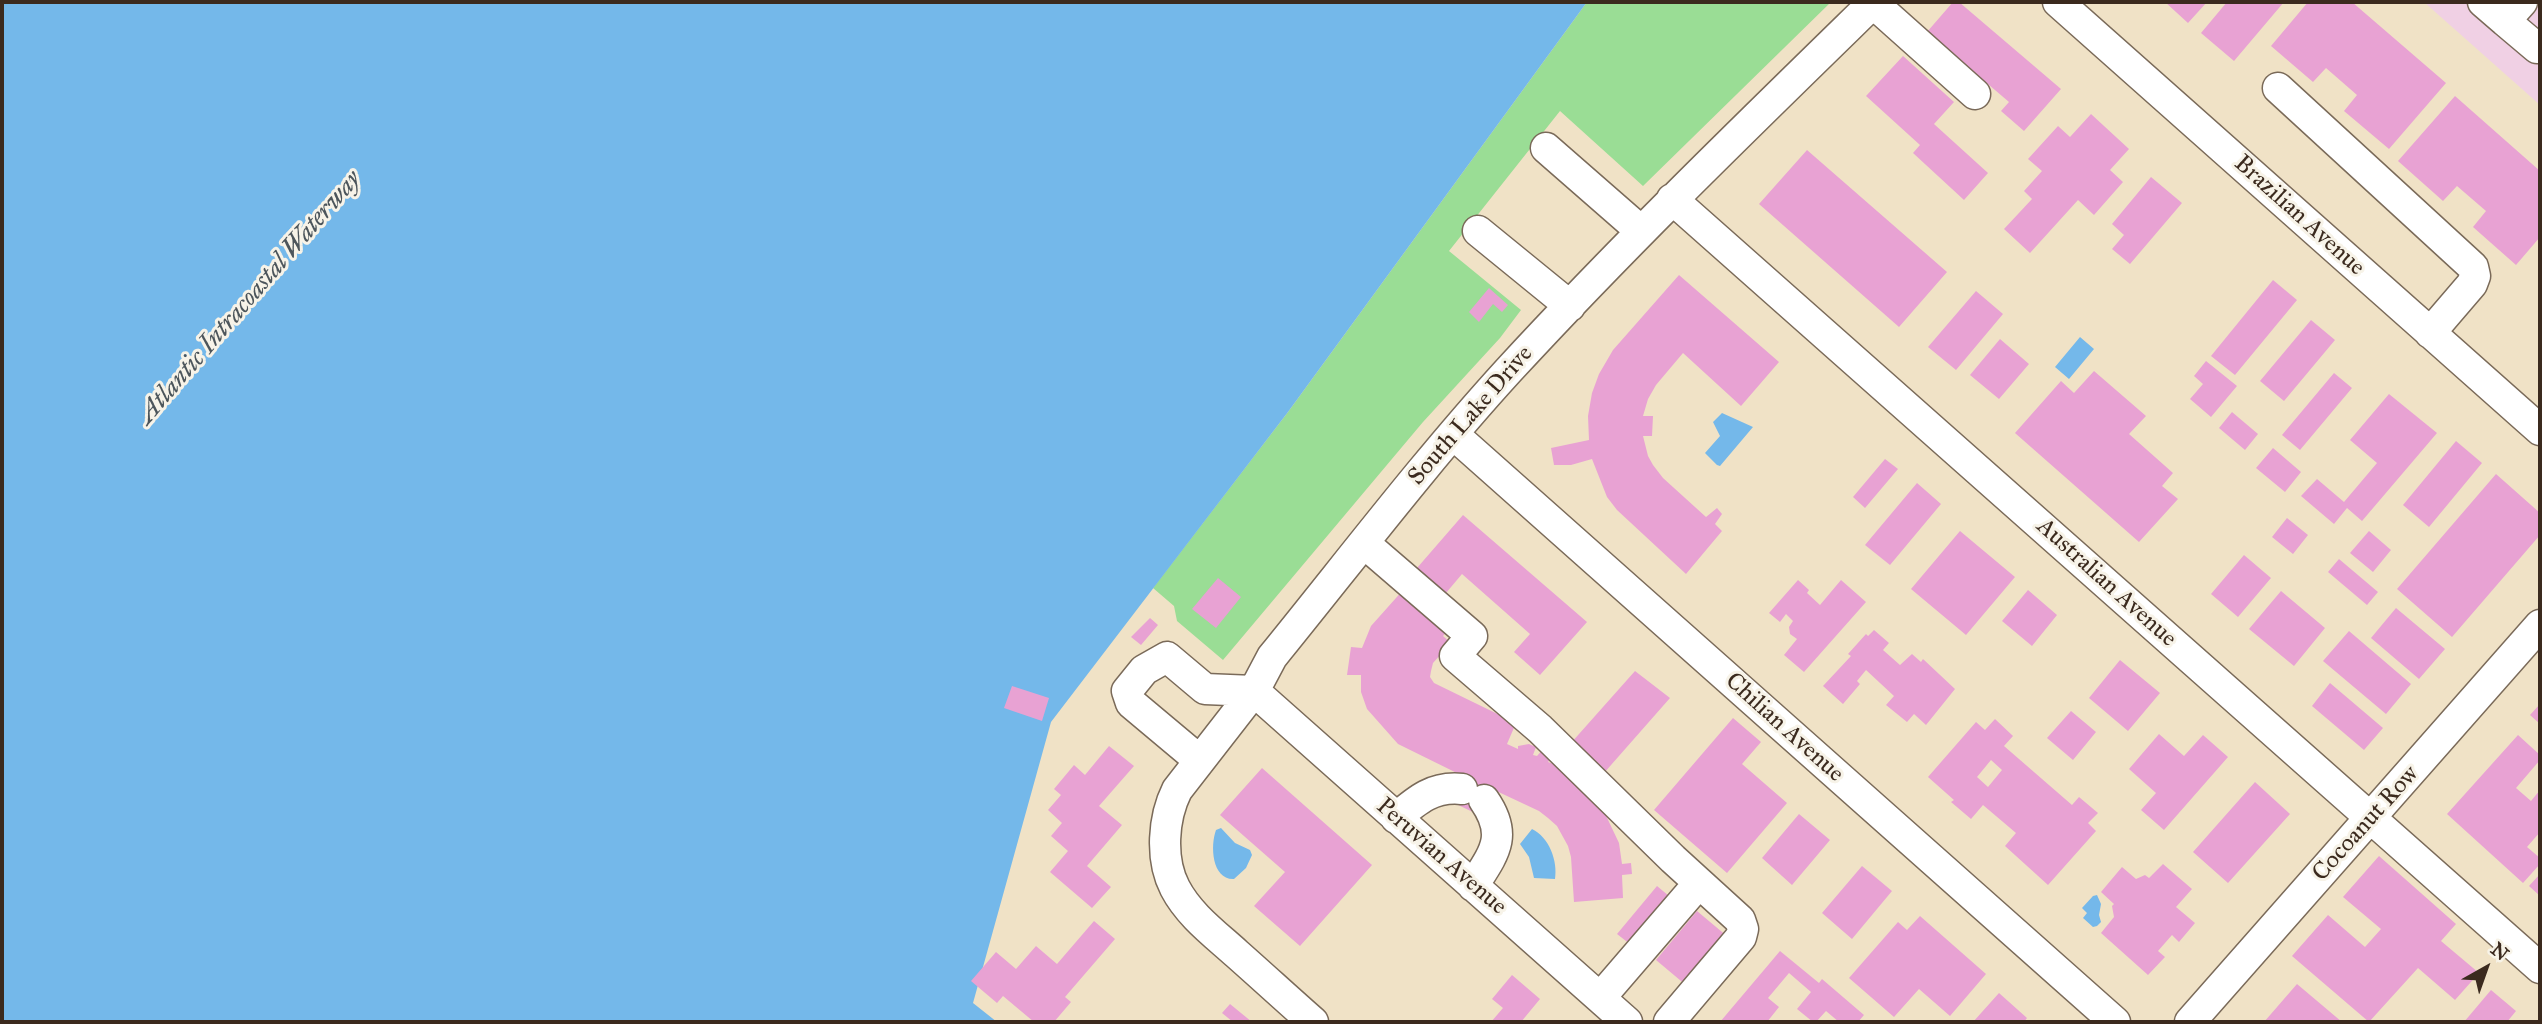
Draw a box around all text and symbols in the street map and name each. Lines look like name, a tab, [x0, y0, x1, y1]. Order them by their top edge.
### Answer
street label: Brazilian Avenue	[2228, 150, 2370, 282]
water label: Atlantic Intracoastal Waterway	[131, 165, 369, 431]
street label: South Lake Drive	[1403, 340, 1539, 492]
street label: Australian Avenue	[2030, 513, 2182, 653]
street label: Chilian Avenue	[1719, 667, 1849, 789]
street label: Cocoanut Row	[2307, 760, 2425, 888]
street label: Peruvian Avenue	[1370, 792, 1512, 922]
north arrow	[2451, 933, 2521, 1003]
text: N	[2486, 938, 2513, 966]

